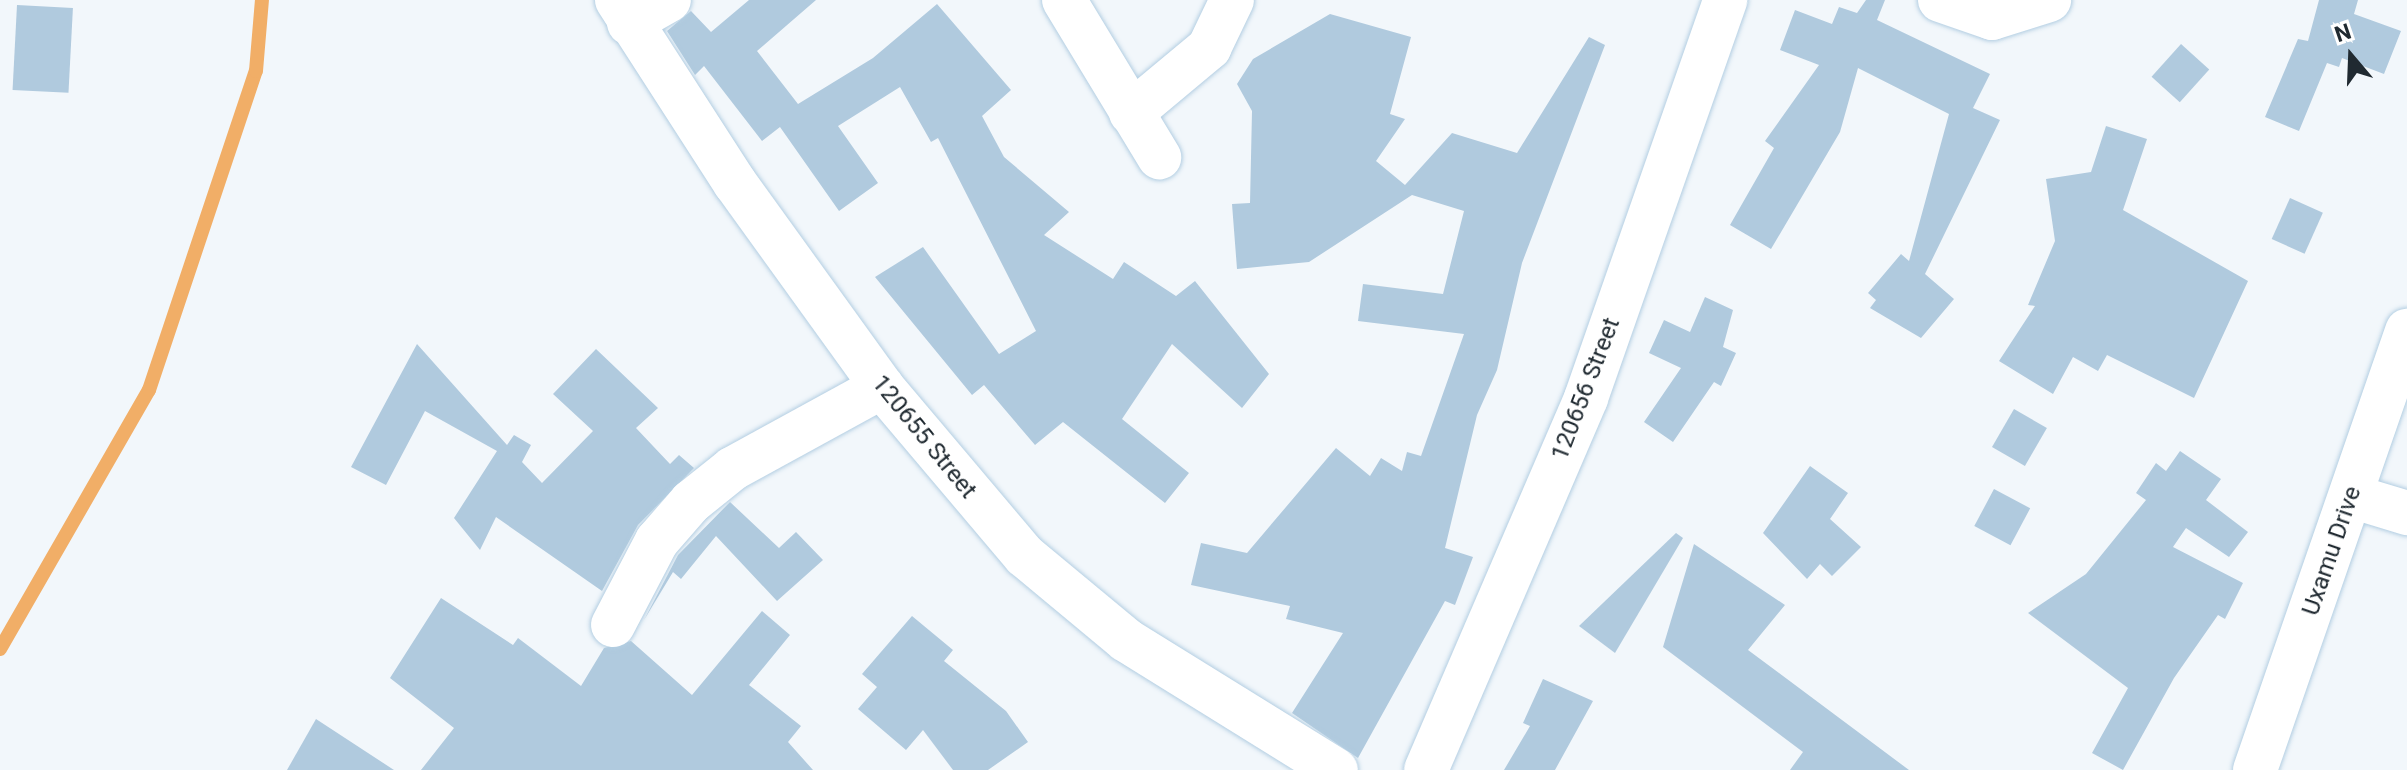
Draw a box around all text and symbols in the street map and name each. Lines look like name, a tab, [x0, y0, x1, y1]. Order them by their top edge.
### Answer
north arrow	[2311, 16, 2391, 96]
text: N	[2332, 18, 2354, 47]
street label: 120656 Street	[1546, 314, 1626, 464]
street label: 120655 Street	[866, 370, 982, 504]
street label: Uxamu Drive	[2296, 483, 2368, 619]

